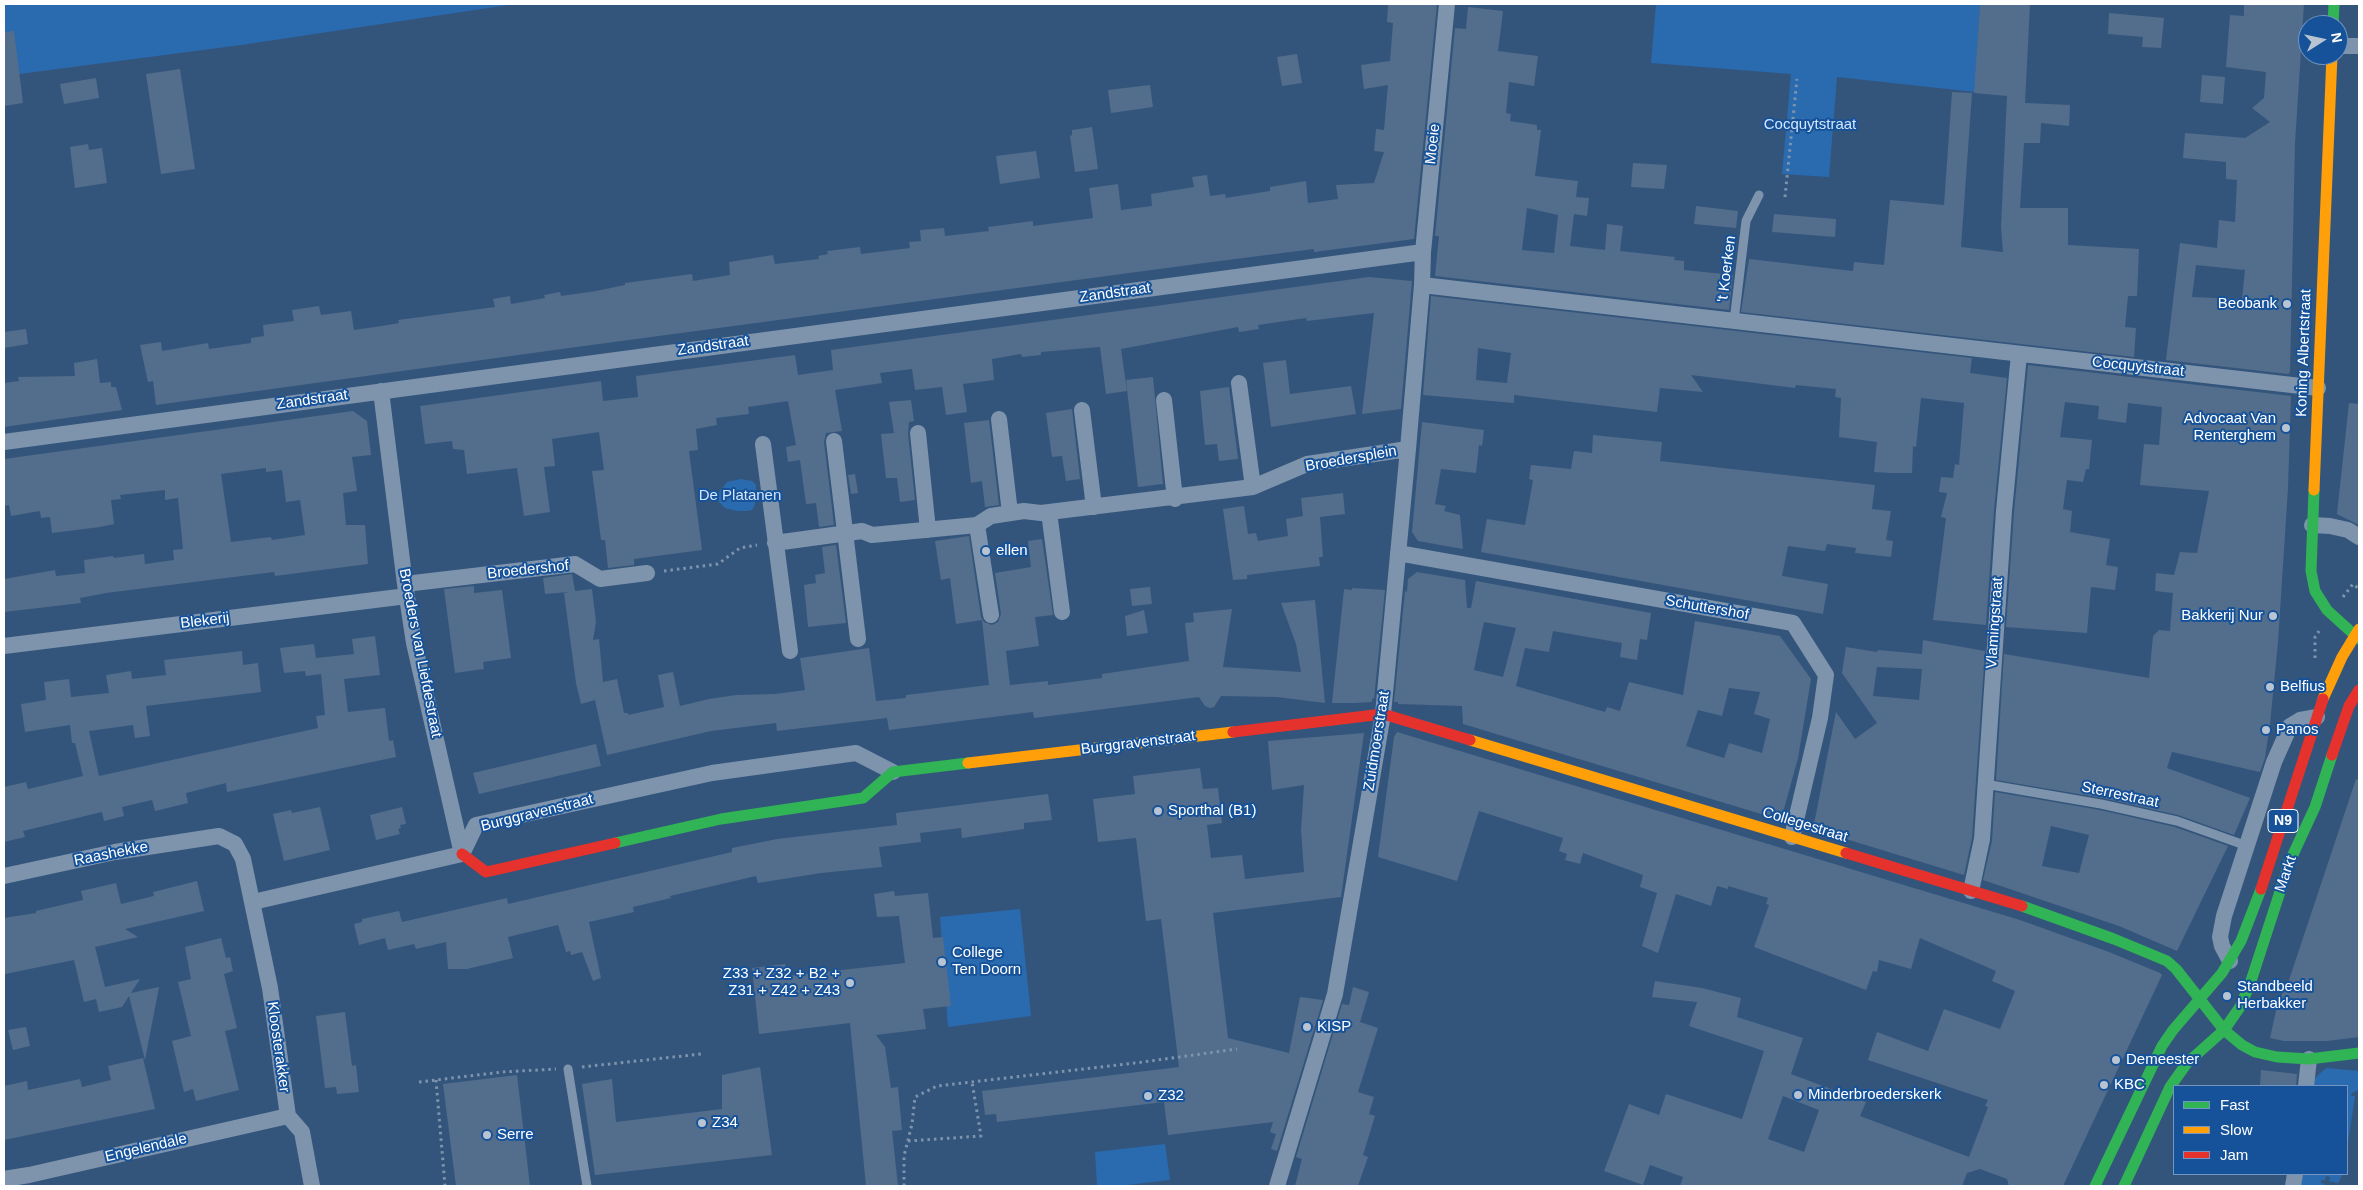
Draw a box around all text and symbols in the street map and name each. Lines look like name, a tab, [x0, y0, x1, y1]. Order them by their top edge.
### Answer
north arrow	[2298, 15, 2348, 65]
text: N	[2328, 31, 2346, 44]
park label: Cocquytstraat	[1764, 116, 1856, 134]
street label: Moeie	[1422, 123, 1444, 165]
street label: 't Koerken	[1714, 235, 1740, 303]
street label: Zandstraat	[1078, 279, 1152, 307]
street label: Koning Albertstraat	[2293, 289, 2315, 417]
place label: Beobank	[2218, 295, 2277, 313]
marker: Beobank	[2281, 298, 2293, 310]
street label: Zandstraat	[676, 332, 750, 360]
street label: Cocquytstraat	[2091, 353, 2185, 381]
street label: Zandstraat	[275, 386, 349, 414]
place label: Advocaat Van Renterghem	[2184, 410, 2276, 445]
marker: Advocaat Van Renterghem	[2280, 422, 2292, 434]
street label: Broedersplein	[1304, 442, 1398, 476]
park label: De Platanen	[699, 487, 781, 505]
place label: ellen	[996, 542, 1028, 560]
marker: ellen	[980, 545, 992, 557]
street label: Broedershof	[486, 557, 570, 583]
street label: Broeders van Liefdestraat	[395, 567, 445, 739]
street label: Vlamingstraat	[1983, 577, 2007, 669]
street label: Schuttershof	[1664, 592, 1750, 624]
place label: Bakkerij Nur	[2181, 607, 2263, 625]
street label: Blekerij	[179, 609, 231, 633]
marker: Bakkerij Nur	[2267, 610, 2279, 622]
place label: Belfius	[2280, 678, 2325, 696]
marker: Belfius	[2264, 681, 2276, 693]
street label: Zuidmoerstraat	[1360, 690, 1394, 792]
place label: Panos	[2276, 721, 2319, 739]
marker: Panos	[2260, 724, 2272, 736]
street label: Burggravenstraat	[1080, 727, 1196, 759]
street label: Sterrestraat	[2080, 778, 2160, 812]
street label: Burggravenstraat	[479, 790, 595, 836]
place label: Sporthal (B1)	[1168, 802, 1256, 820]
street label: Collegestraat	[1760, 803, 1850, 847]
marker: Sporthal (B1)	[1152, 805, 1164, 817]
road number: N9	[2268, 809, 2298, 832]
street label: Raashekke	[72, 838, 150, 870]
street label: Markt	[2271, 853, 2301, 895]
place label: College Ten Doorn	[952, 944, 1021, 979]
marker: College Ten Doorn	[936, 956, 948, 968]
place label: Z33 + Z32 + B2 + Z31 + Z42 + Z43	[723, 965, 840, 1000]
marker: Z33 + Z32 + B2 + Z31 + Z42 + Z43	[844, 977, 856, 989]
place label: Standbeeld Herbakker	[2237, 978, 2313, 1013]
marker: Standbeeld Herbakker	[2221, 990, 2233, 1002]
street label: Kloosterakker	[263, 1000, 293, 1094]
place label: KISP	[1317, 1018, 1351, 1036]
marker: KISP	[1301, 1021, 1313, 1033]
place label: Demeester	[2126, 1051, 2199, 1069]
marker: Demeester	[2110, 1054, 2122, 1066]
place label: KBC	[2114, 1076, 2145, 1094]
marker: KBC	[2098, 1079, 2110, 1091]
legend	[2173, 1085, 2348, 1175]
place label: Minderbroederskerk	[1808, 1086, 1941, 1104]
place label: Z32	[1158, 1087, 1184, 1105]
marker: Minderbroederskerk	[1792, 1089, 1804, 1101]
marker: Z32	[1142, 1090, 1154, 1102]
text: Fast	[2220, 1096, 2249, 1113]
place label: Z34	[712, 1114, 738, 1132]
marker: Z34	[696, 1117, 708, 1129]
text: Slow	[2220, 1121, 2253, 1138]
place label: Serre	[497, 1126, 534, 1144]
marker: Serre	[481, 1129, 493, 1141]
street label: Engelendale	[103, 1130, 189, 1166]
text: Jam	[2220, 1146, 2248, 1163]

